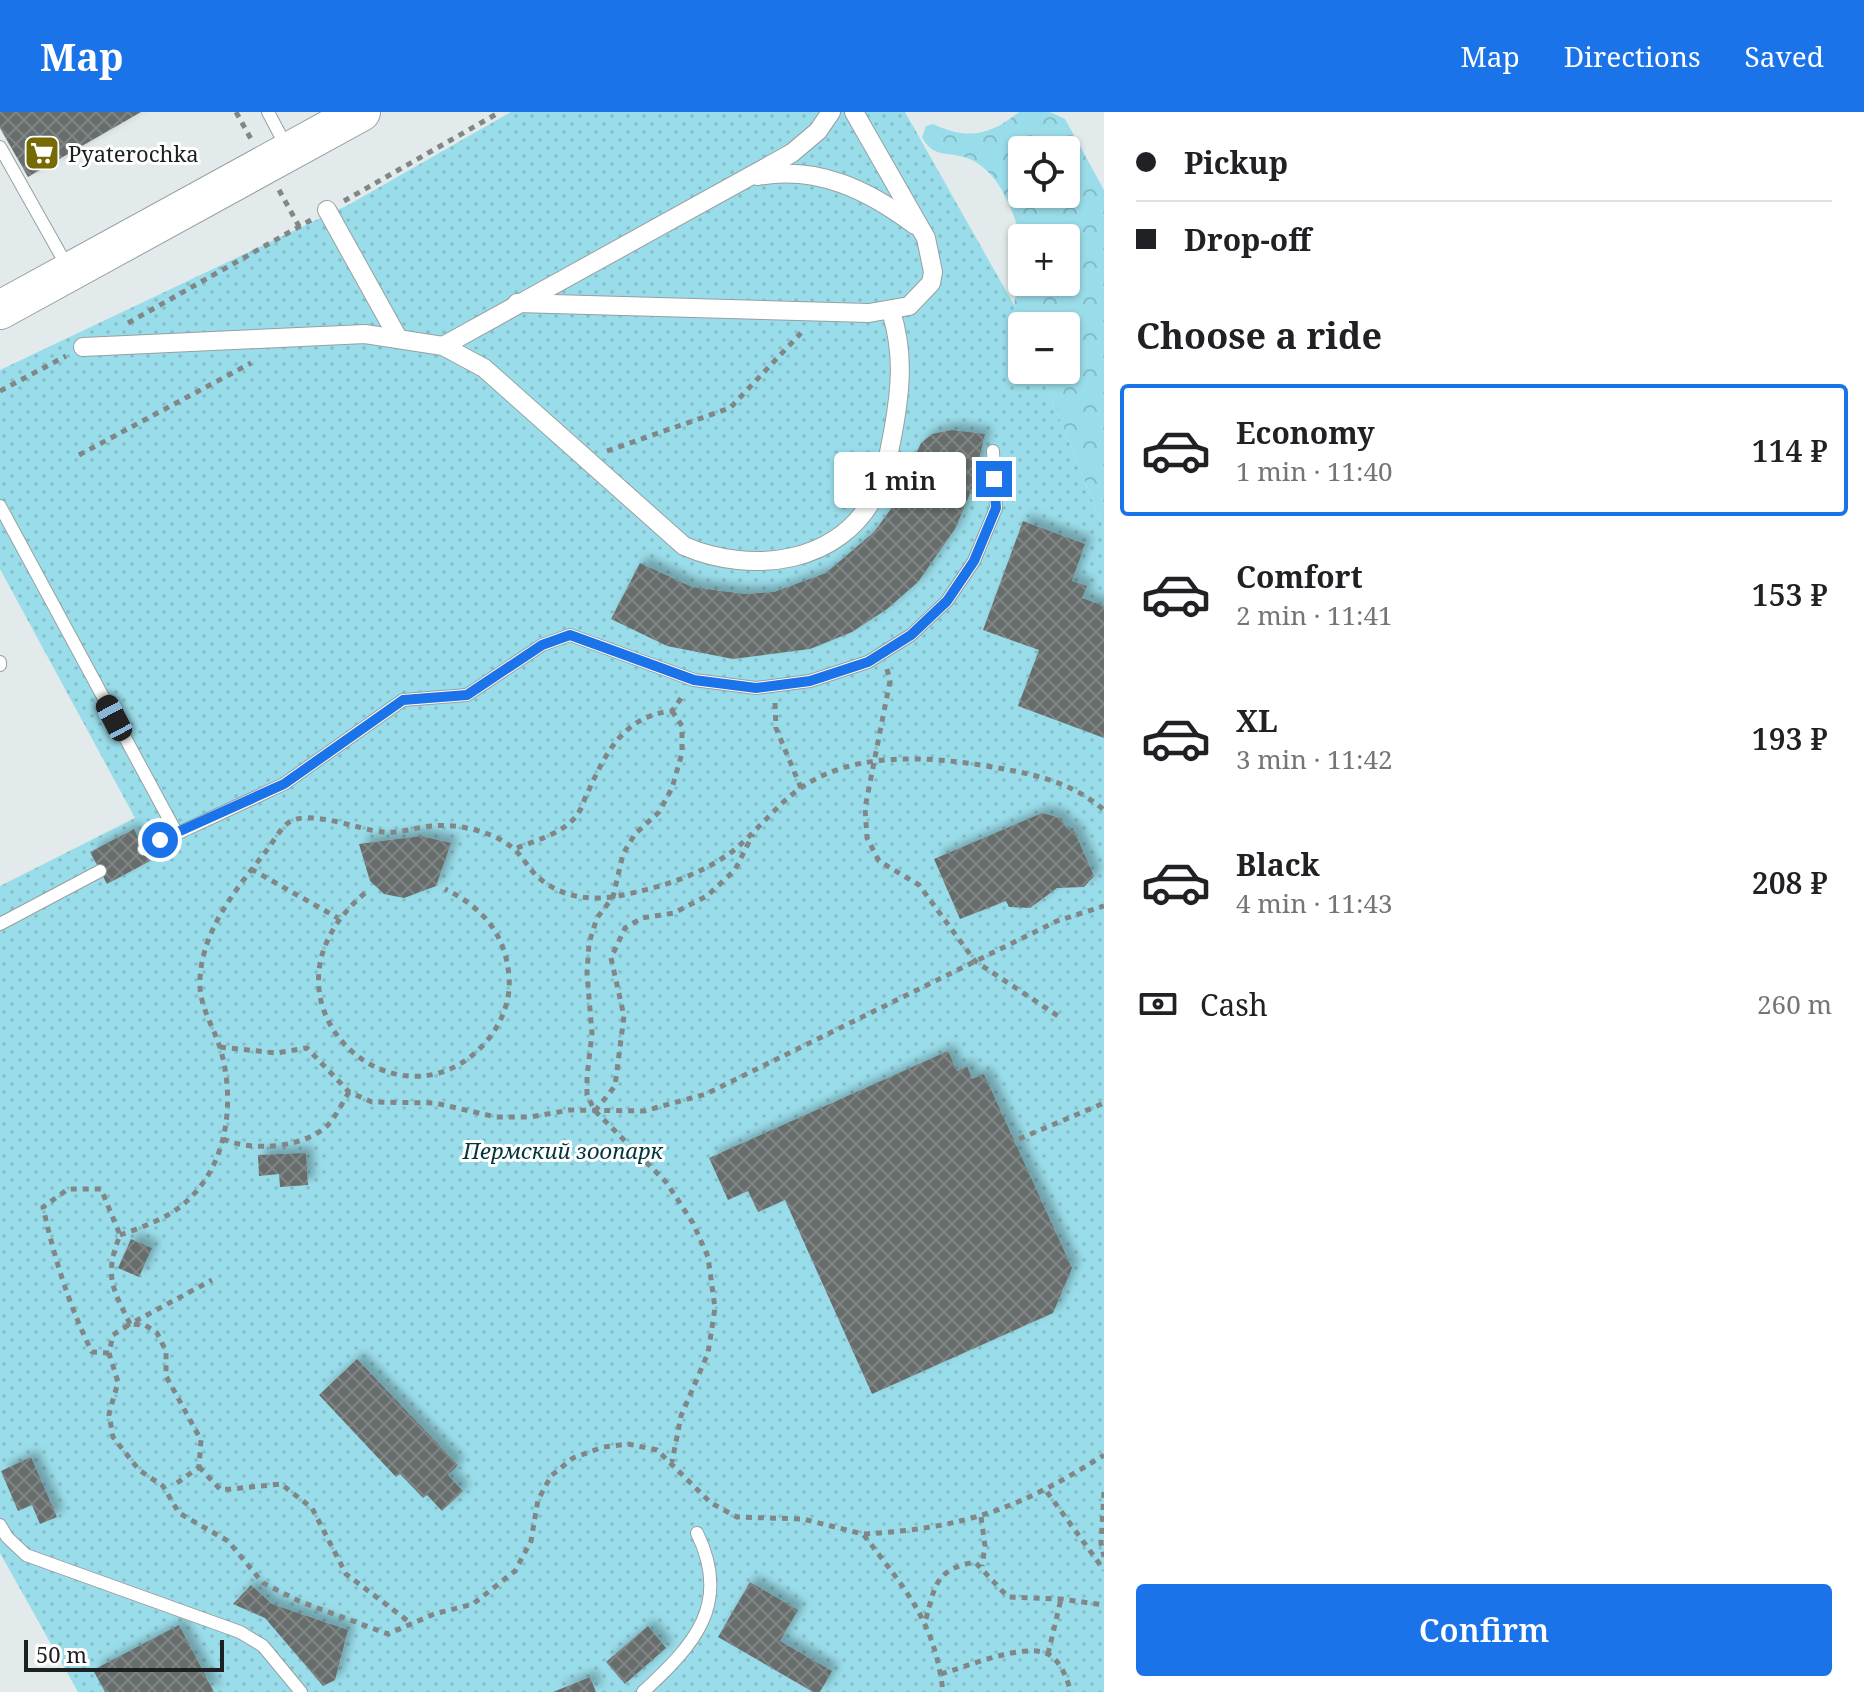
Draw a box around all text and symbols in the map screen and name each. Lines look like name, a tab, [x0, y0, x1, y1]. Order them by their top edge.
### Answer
text: Map	[40, 30, 124, 82]
text: Map	[1460, 37, 1520, 75]
text: Directions	[1564, 37, 1701, 75]
text: Saved	[1745, 37, 1824, 75]
supermarket icon: Pyaterochka	[23, 134, 61, 172]
map controls	[1008, 136, 1080, 384]
button: locate	[1008, 136, 1080, 208]
place label: Pyaterochka	[68, 138, 199, 168]
text: Pickup	[1184, 142, 1288, 183]
text: Drop-off	[1184, 219, 1311, 260]
button: +	[1008, 224, 1080, 296]
text: Choose a ride	[1136, 311, 1382, 360]
button: −	[1008, 312, 1080, 384]
text: Economy	[1236, 412, 1375, 453]
icon: car	[1140, 414, 1212, 486]
text: 114 ₽	[1752, 430, 1828, 471]
callout: 1 min	[834, 451, 966, 507]
text: 1 min · 11:40	[1236, 453, 1393, 489]
route end	[976, 461, 1012, 497]
text: 1 min	[864, 462, 936, 498]
text: Comfort	[1236, 556, 1363, 597]
icon: car	[1140, 558, 1212, 630]
text: 153 ₽	[1752, 574, 1828, 615]
text: 2 min · 11:41	[1236, 597, 1393, 633]
car	[92, 691, 136, 745]
text: XL	[1236, 700, 1278, 741]
icon: car	[1140, 702, 1212, 774]
text: 193 ₽	[1752, 718, 1828, 759]
text: 3 min · 11:42	[1236, 741, 1393, 777]
route start	[142, 822, 178, 858]
text: Black	[1236, 844, 1320, 885]
icon: car	[1140, 846, 1212, 918]
text: 208 ₽	[1752, 862, 1828, 903]
text: 4 min · 11:43	[1236, 885, 1393, 921]
icon: cash	[1136, 982, 1180, 1026]
text: Cash	[1200, 984, 1268, 1025]
text: 260 m	[1757, 986, 1832, 1022]
park label: Пермский зоопарк	[462, 1135, 663, 1165]
button: Confirm	[1136, 1584, 1832, 1676]
scale bar	[24, 1636, 224, 1672]
text: 50 m	[36, 1639, 87, 1669]

